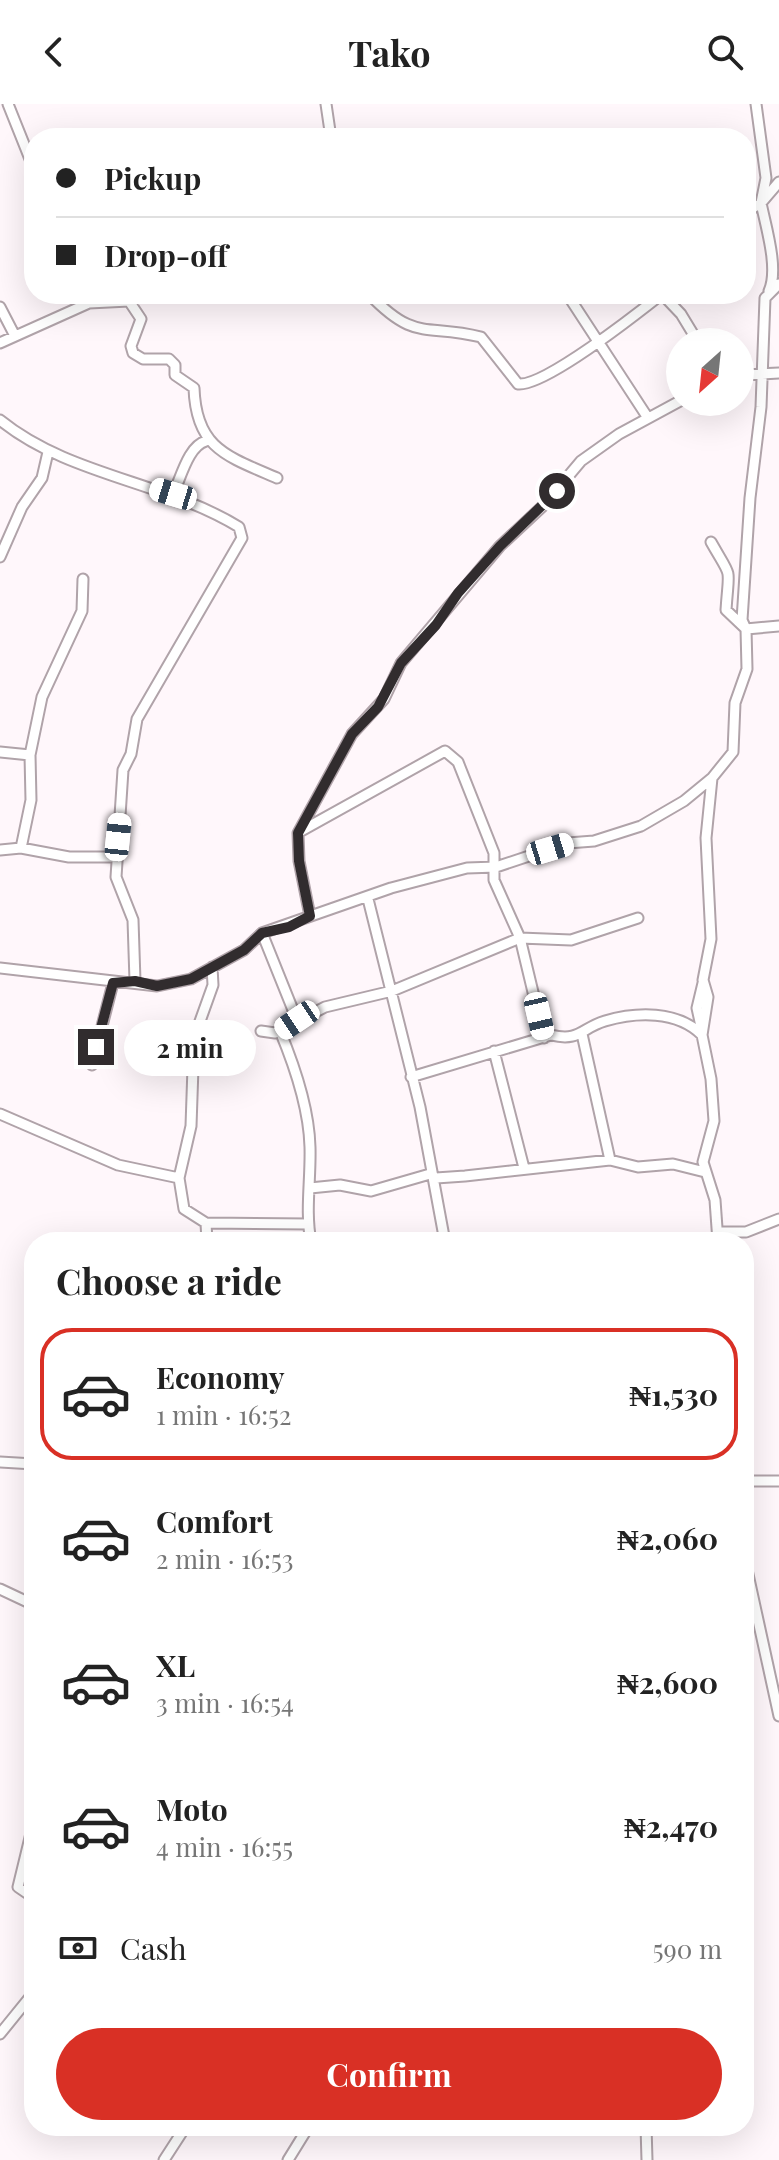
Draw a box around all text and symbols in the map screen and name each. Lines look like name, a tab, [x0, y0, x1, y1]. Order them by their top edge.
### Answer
text: Tako	[348, 28, 431, 76]
icon: back	[32, 30, 76, 74]
icon: search	[703, 30, 747, 74]
text: Pickup	[104, 158, 201, 198]
text: Drop-off	[104, 235, 228, 275]
north arrow	[666, 328, 754, 416]
map controls	[666, 328, 754, 416]
route start	[539, 473, 575, 509]
car	[147, 476, 199, 512]
car	[104, 812, 132, 862]
car	[524, 831, 576, 867]
car	[522, 990, 556, 1042]
car	[270, 997, 324, 1043]
callout: 2 min	[124, 1019, 256, 1075]
route end	[78, 1029, 114, 1065]
text: 2 min	[156, 1030, 224, 1065]
text: Choose a ride	[56, 1256, 282, 1304]
text: Economy	[156, 1357, 285, 1397]
icon: car	[60, 1358, 132, 1430]
text: ₦1,530	[629, 1374, 718, 1414]
text: 1 min · 16:52	[156, 1397, 291, 1432]
text: Comfort	[156, 1501, 273, 1541]
icon: car	[60, 1502, 132, 1574]
text: ₦2,060	[617, 1518, 718, 1558]
text: 2 min · 16:53	[156, 1541, 293, 1576]
text: XL	[156, 1645, 195, 1685]
icon: car	[60, 1646, 132, 1718]
text: ₦2,600	[617, 1662, 718, 1702]
text: 3 min · 16:54	[156, 1685, 294, 1720]
text: Moto	[156, 1789, 228, 1829]
icon: car	[60, 1790, 132, 1862]
text: ₦2,470	[624, 1806, 718, 1846]
text: 4 min · 16:55	[156, 1829, 293, 1864]
icon: cash	[56, 1926, 100, 1970]
text: Cash	[120, 1928, 187, 1968]
text: 590 m	[653, 1931, 722, 1966]
button: Confirm	[56, 2028, 722, 2120]

